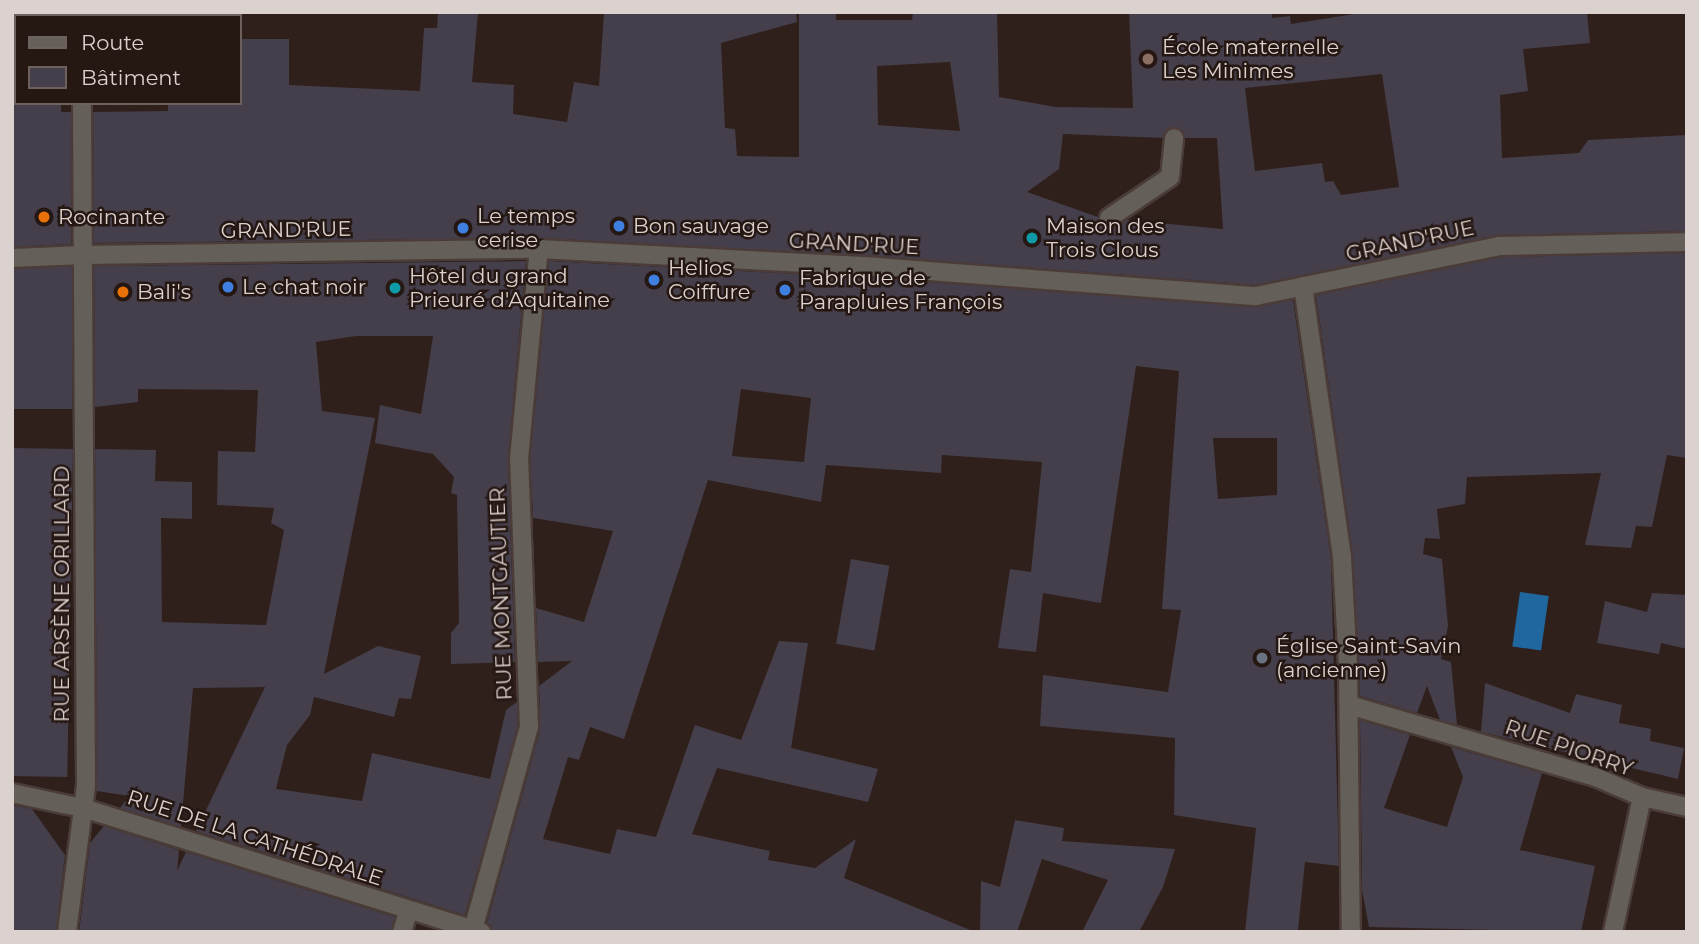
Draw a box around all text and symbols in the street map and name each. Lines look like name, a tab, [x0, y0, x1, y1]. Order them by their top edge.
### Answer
legend	[14, 14, 242, 105]
text: Route	[81, 30, 144, 55]
place label: École maternelle Les Minimes	[1162, 34, 1339, 84]
marker: École maternelle Les Minimes	[1140, 51, 1156, 67]
text: Bâtiment	[81, 65, 181, 90]
place label: Le temps cerise	[477, 203, 575, 253]
place label: Rocinante	[58, 204, 165, 230]
marker: Rocinante	[36, 209, 52, 225]
place label: Bon sauvage	[633, 213, 769, 239]
place label: Maison des Trois Clous	[1046, 213, 1164, 263]
street label: GRAND'RUE	[1343, 215, 1477, 267]
street label: GRAND'RUE	[220, 216, 352, 244]
marker: Bon sauvage	[611, 218, 627, 234]
marker: Le temps cerise	[455, 220, 471, 236]
street label: GRAND'RUE	[788, 228, 920, 260]
marker: Maison des Trois Clous	[1024, 230, 1040, 246]
place label: Helios Coiffure	[668, 255, 750, 305]
place label: Hôtel du grand Prieuré d'Aquitaine	[409, 263, 610, 313]
place label: Fabrique de Parapluies François	[799, 265, 1002, 315]
marker: Helios Coiffure	[646, 272, 662, 288]
place label: Le chat noir	[242, 274, 366, 300]
place label: Bali's	[137, 279, 191, 305]
marker: Le chat noir	[220, 279, 236, 295]
marker: Hôtel du grand Prieuré d'Aquitaine	[387, 280, 403, 296]
marker: Fabrique de Parapluies François	[777, 282, 793, 298]
marker: Bali's	[115, 284, 131, 300]
street label: RUE ARSÈNE ORILLARD	[49, 466, 75, 722]
street label: RUE MONTGAUTIER	[485, 487, 517, 701]
place label: Église Saint-Savin (ancienne)	[1276, 633, 1461, 683]
marker: Église Saint-Savin (ancienne)	[1254, 650, 1270, 666]
street label: RUE PIORRY	[1502, 714, 1636, 782]
street label: RUE DE LA CATHÉDRALE	[124, 785, 386, 891]

